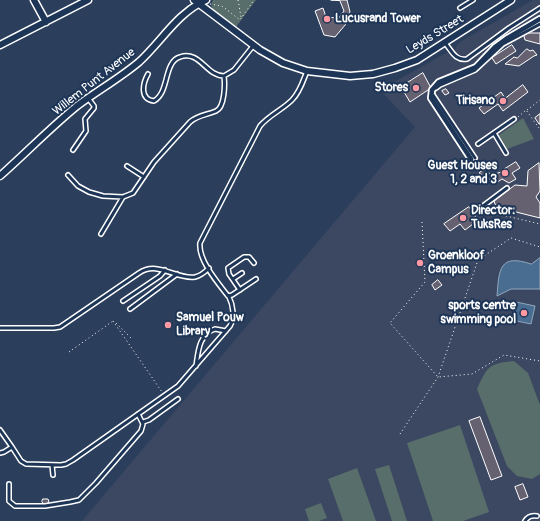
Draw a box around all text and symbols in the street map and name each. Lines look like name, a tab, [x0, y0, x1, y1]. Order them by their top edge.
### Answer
place label: Lucusrand Tower	[335, 12, 421, 26]
street label: Leyds Street	[404, 12, 466, 58]
marker: Lucusrand Tower	[322, 14, 332, 24]
street label: Willem Punt Avenue	[50, 45, 138, 119]
place label: Stores	[374, 81, 408, 95]
marker: Stores	[411, 83, 421, 93]
place label: Tirisano	[456, 94, 495, 108]
marker: Tirisano	[498, 96, 508, 106]
place label: Guest Houses 1, 2 and 3	[428, 159, 497, 187]
marker: Guest Houses 1, 2 and 3	[500, 168, 510, 178]
place label: Director: TuksRes	[471, 204, 515, 232]
marker: Director: TuksRes	[458, 213, 468, 223]
place label: Groenkloof Campus	[428, 249, 485, 277]
marker: Groenkloof Campus	[415, 258, 425, 268]
place label: sports centre swimming pool	[441, 299, 516, 327]
marker: sports centre swimming pool	[519, 308, 529, 318]
place label: Samuel Pouw Library	[176, 311, 244, 339]
marker: Samuel Pouw Library	[163, 320, 173, 330]

